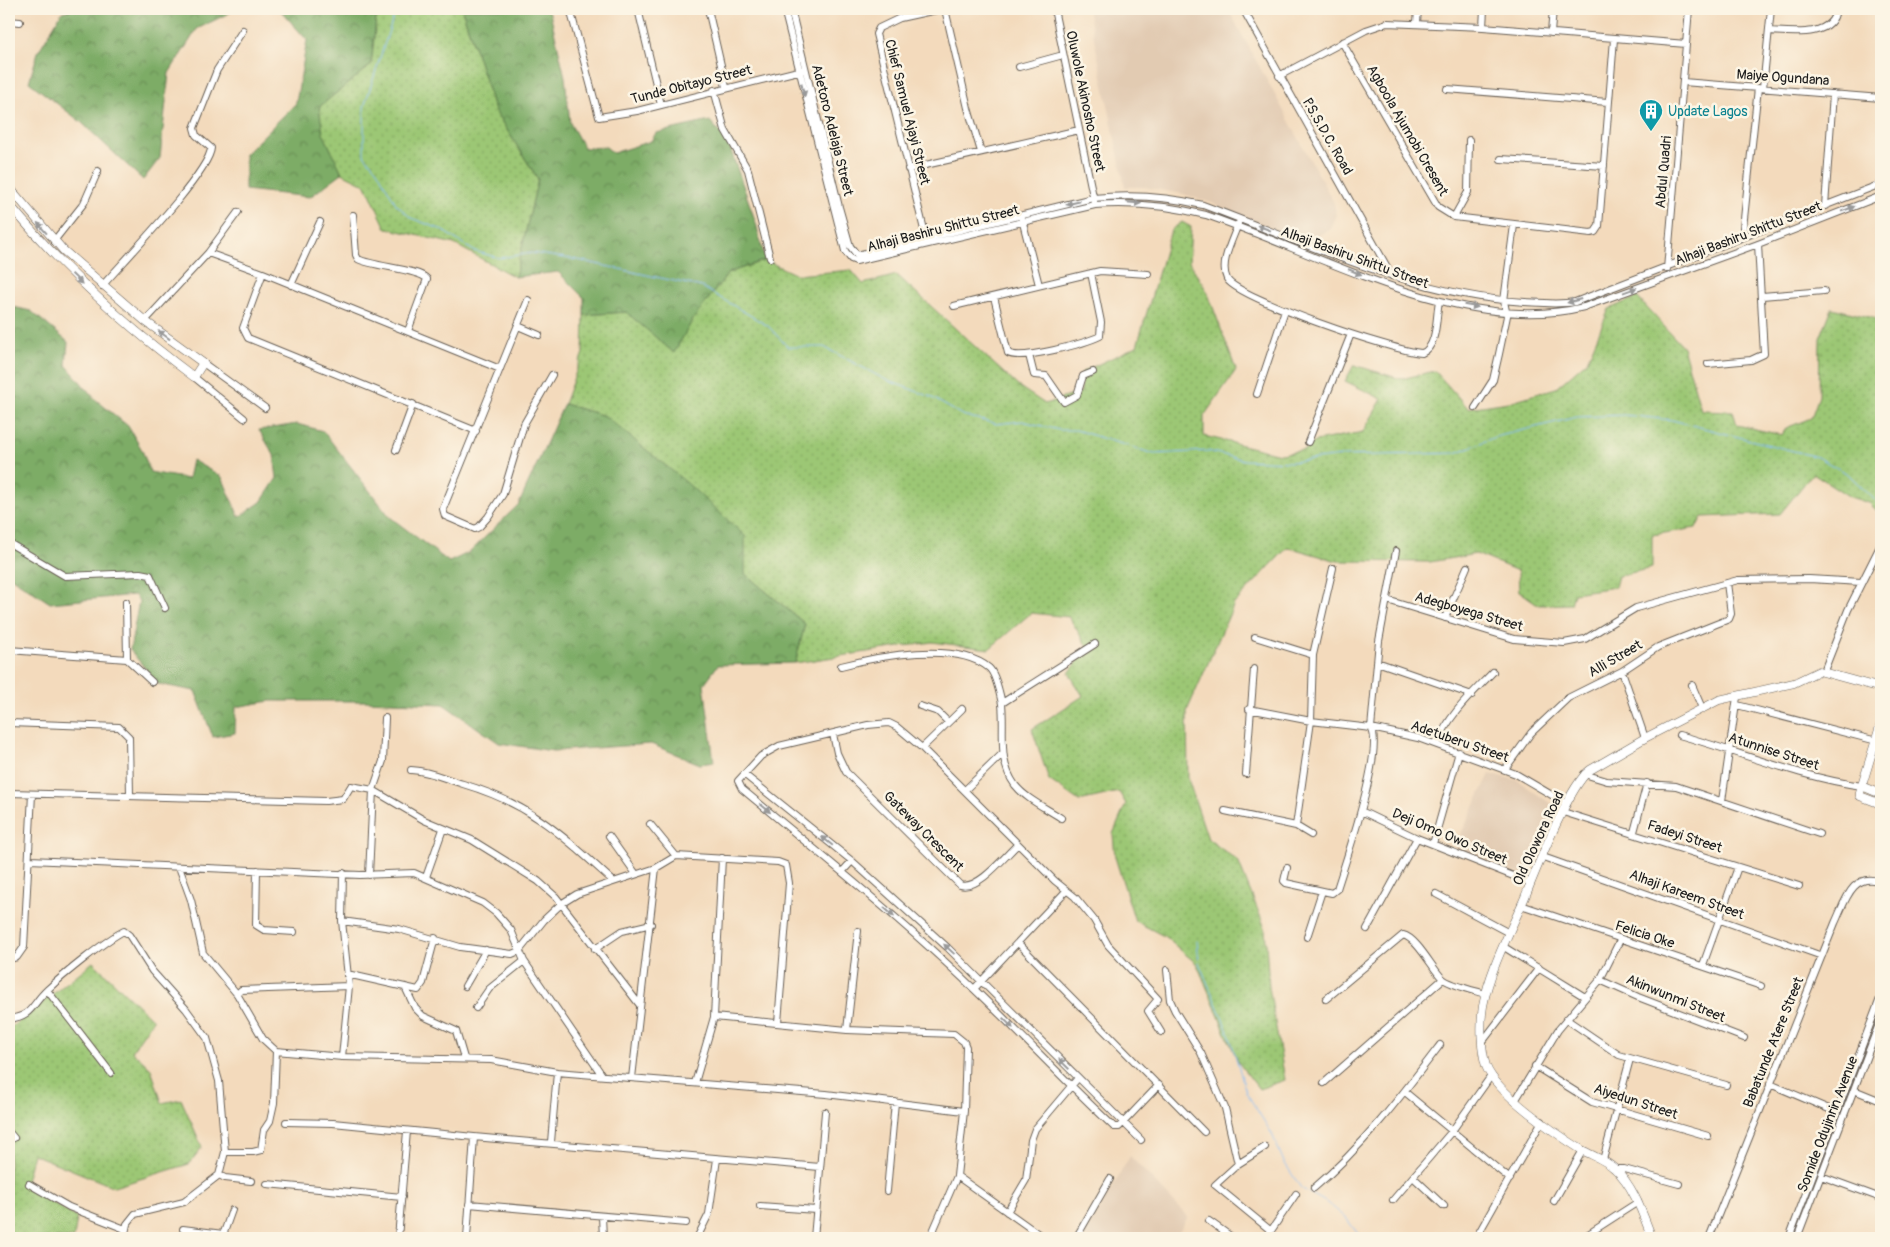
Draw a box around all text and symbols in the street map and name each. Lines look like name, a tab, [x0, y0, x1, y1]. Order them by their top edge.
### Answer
street label: Oluwole Akinosho Street	[1062, 29, 1109, 174]
street label: Chief Samuel Ajayi Street	[881, 38, 934, 187]
street label: Tunde Obitayo Street	[629, 61, 754, 108]
street label: Agboola Ajumobi Cresent	[1363, 62, 1452, 199]
street label: Adetoro Adelaja Street	[808, 63, 857, 198]
street label: Maiye Ogundana	[1736, 66, 1830, 89]
one-way arrow	[800, 83, 808, 98]
street label: P.S.S.D.C. Road	[1299, 95, 1357, 178]
building icon: Update Lagos	[1638, 98, 1664, 132]
place label: Update Lagos	[1668, 103, 1748, 120]
street label: Abdul Quadri	[1652, 135, 1675, 209]
street label: Alhaji Bashiru Shittu Street	[1672, 197, 1824, 269]
one-way arrow	[1065, 199, 1080, 207]
one-way arrow	[1127, 199, 1143, 207]
street label: Alhaji Bashiru Shittu Street	[865, 201, 1021, 256]
one-way arrow	[1840, 205, 1855, 212]
one-way arrow	[37, 221, 48, 234]
street label: Alhaji Bashiru Shittu Street	[1279, 223, 1431, 292]
one-way arrow	[1256, 224, 1271, 232]
one-way arrow	[1348, 269, 1362, 277]
one-way arrow	[71, 273, 83, 285]
one-way arrow	[1623, 286, 1638, 294]
one-way arrow	[1567, 297, 1582, 305]
one-way arrow	[1464, 303, 1480, 311]
one-way arrow	[157, 330, 171, 340]
street label: Adegboyega Street	[1413, 588, 1525, 635]
street label: Alli Street	[1585, 636, 1645, 681]
street label: Adetuberu Street	[1409, 717, 1511, 766]
street label: Atunnise Street	[1726, 729, 1822, 774]
street label: Gateway Crescent	[880, 788, 968, 875]
street label: Old Olowora Road	[1509, 788, 1568, 888]
one-way arrow	[758, 802, 771, 813]
street label: Deji Omo Owo Street	[1390, 805, 1510, 868]
street label: Fadeyi Street	[1645, 816, 1725, 857]
one-way arrow	[821, 836, 833, 847]
street label: Alhaji Kareem Street	[1627, 866, 1747, 923]
one-way arrow	[882, 907, 895, 918]
street label: Felicia Oke	[1613, 917, 1677, 952]
one-way arrow	[943, 943, 955, 955]
street label: Akinwunmi Street	[1624, 971, 1728, 1026]
street label: Babatunde Atere Street	[1740, 974, 1808, 1110]
one-way arrow	[1002, 1017, 1014, 1029]
street label: Somide Odujinrin Avenue	[1794, 1053, 1861, 1195]
one-way arrow	[1058, 1058, 1070, 1070]
street label: Aiyedun Street	[1592, 1080, 1680, 1123]

